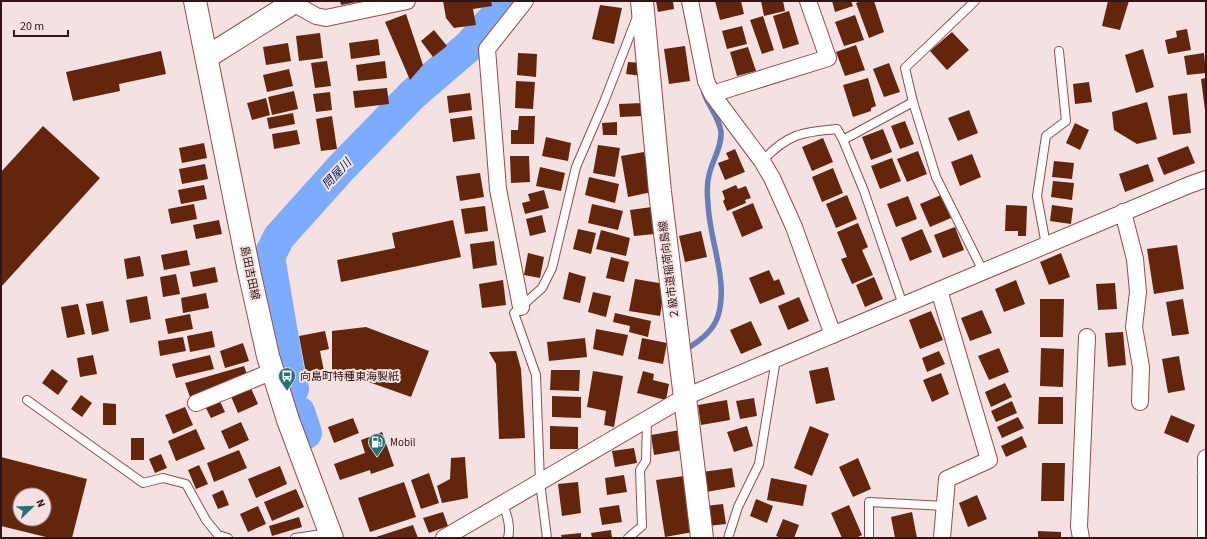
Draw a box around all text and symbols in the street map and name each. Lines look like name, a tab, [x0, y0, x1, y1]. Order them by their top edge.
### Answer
scale bar	[14, 12, 68, 38]
text: 20 m	[20, 18, 44, 35]
water label: 問屋川	[319, 154, 357, 193]
street label: ２級市道稲荷向島線	[656, 220, 682, 320]
street label: 島田吉田線	[237, 245, 263, 301]
bus stop icon: 向島町特種東海製紙	[277, 366, 297, 391]
place label: 向島町特種東海製紙	[300, 369, 399, 384]
fuel station icon: Mobil	[367, 432, 387, 457]
place label: Mobil	[390, 435, 416, 450]
north arrow	[12, 487, 52, 527]
text: N	[32, 497, 49, 510]

